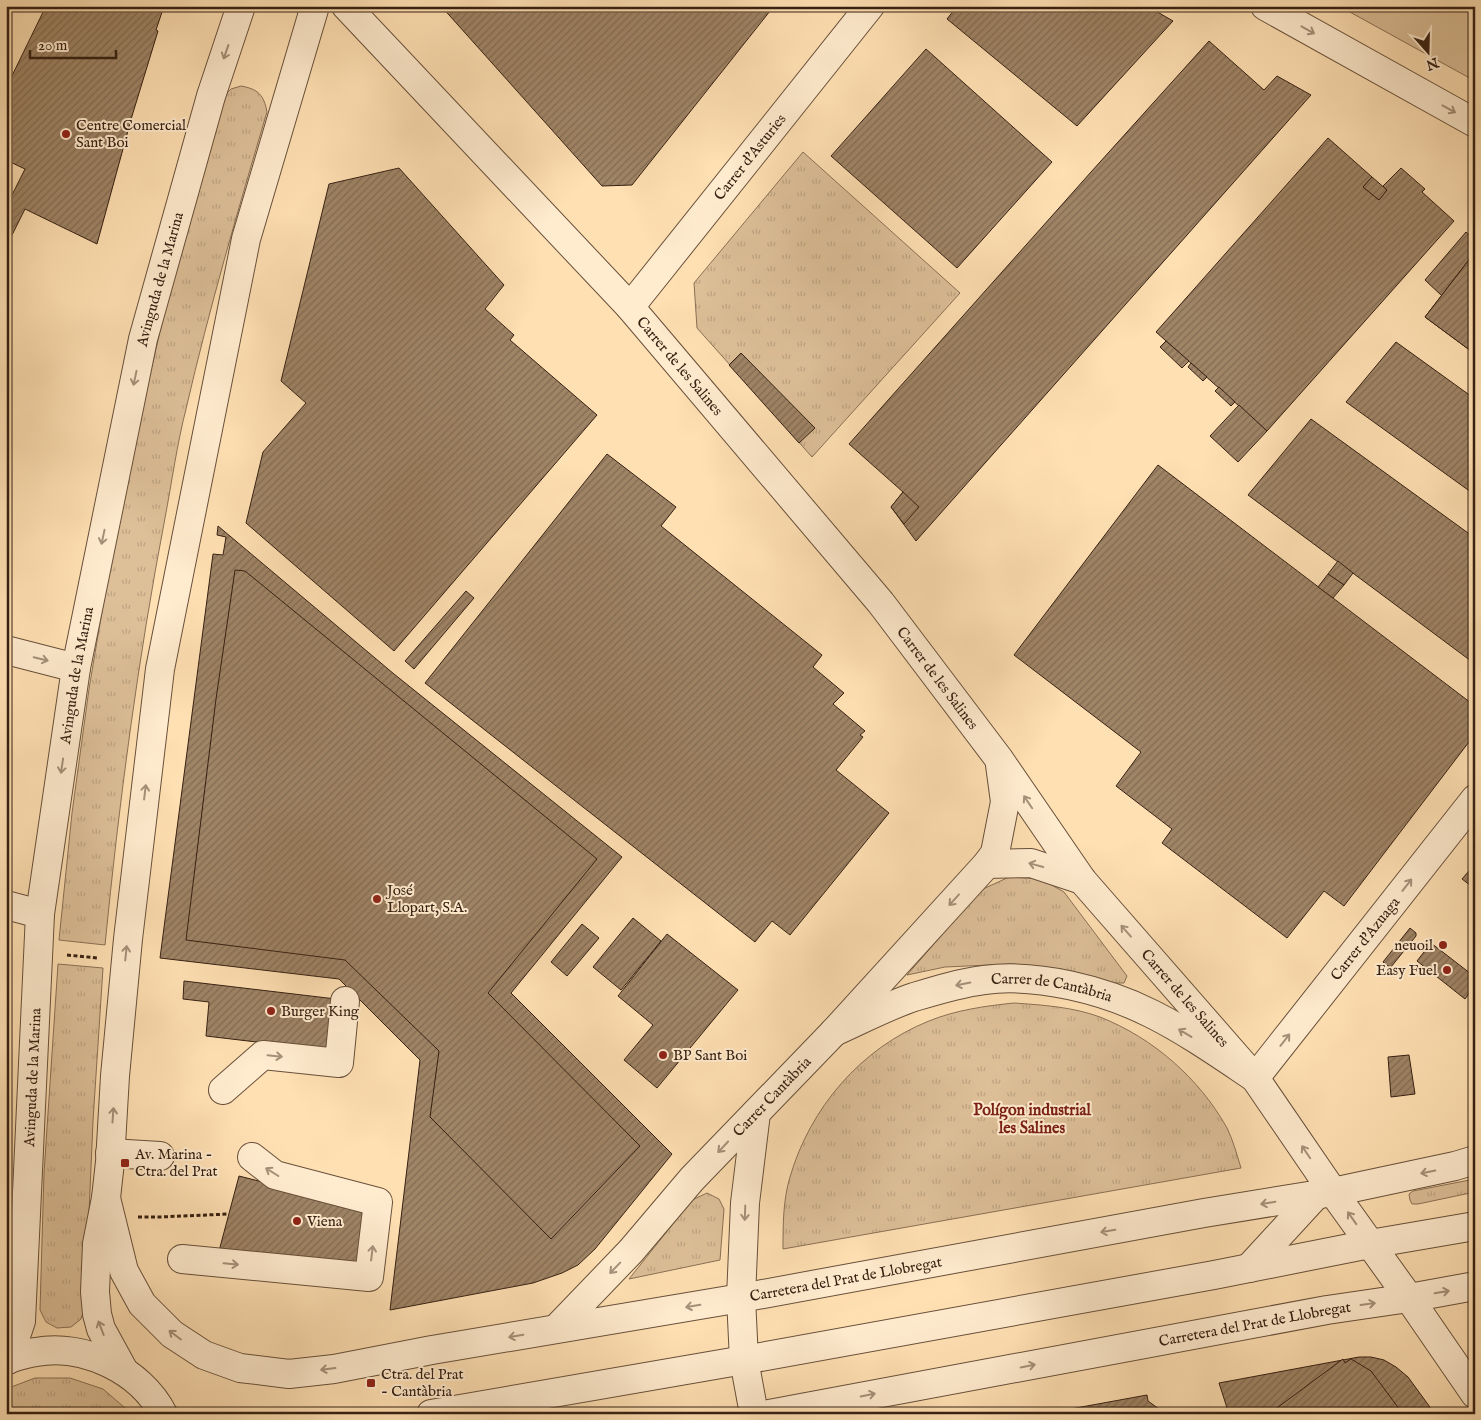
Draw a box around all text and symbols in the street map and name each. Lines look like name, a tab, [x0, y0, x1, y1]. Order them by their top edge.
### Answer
one-way arrow	[1300, 25, 1315, 35]
scale bar	[30, 28, 116, 60]
north arrow	[1404, 28, 1454, 78]
text: 20 m	[38, 36, 68, 55]
one-way arrow	[220, 44, 230, 60]
text: N	[1423, 52, 1442, 74]
one-way arrow	[1442, 105, 1456, 115]
street label: Carrer d'Asturies	[709, 110, 790, 204]
place label: Centre Comercial Sant Boi	[76, 116, 187, 152]
marker: Centre Comercial Sant Boi	[60, 128, 72, 140]
street label: Avinguda de la Marina	[132, 209, 188, 349]
street label: Carrer de les Salines	[633, 312, 727, 419]
one-way arrow	[130, 369, 140, 385]
one-way arrow	[98, 528, 107, 544]
street label: Avinguda de la Marina	[55, 605, 98, 746]
street label: Carrer de les Salines	[893, 623, 983, 733]
one-way arrow	[33, 655, 49, 664]
one-way arrow	[57, 757, 67, 773]
one-way arrow	[140, 784, 150, 800]
one-way arrow	[1023, 795, 1033, 809]
one-way arrow	[1028, 860, 1044, 869]
one-way arrow	[1402, 878, 1413, 891]
place label: José Llopart, S.A.	[385, 881, 467, 917]
street label: Carrer d'Azuaga	[1326, 892, 1404, 984]
marker: José Llopart, S.A.	[371, 893, 383, 905]
one-way arrow	[948, 894, 960, 907]
one-way arrow	[1121, 924, 1132, 937]
place label: neuoil	[1394, 936, 1434, 955]
marker: neuoil	[1437, 939, 1449, 951]
one-way arrow	[121, 945, 131, 961]
street label: Carrer de les Salines	[1137, 945, 1233, 1051]
place label: Easy Fuel	[1376, 961, 1438, 980]
marker: Easy Fuel	[1441, 964, 1453, 976]
street label: Carrer de Cantàbria	[990, 969, 1115, 1006]
one-way arrow	[956, 980, 972, 989]
place label: Burger King	[281, 1002, 360, 1021]
marker: Burger King	[265, 1005, 277, 1017]
street label: Avinguda de la Marina	[20, 1007, 45, 1148]
one-way arrow	[1178, 1028, 1192, 1038]
one-way arrow	[1280, 1034, 1291, 1047]
place label: BP Sant Boi	[673, 1046, 747, 1065]
marker: BP Sant Boi	[657, 1049, 669, 1061]
one-way arrow	[267, 1051, 283, 1061]
street label: Carrer Cantàbria	[729, 1052, 815, 1141]
district label: Polígon industrial les Salines	[973, 1101, 1091, 1139]
one-way arrow	[108, 1107, 117, 1123]
one-way arrow	[717, 1140, 729, 1153]
place label: Av. Marina - Ctra. del Prat	[134, 1145, 218, 1181]
one-way arrow	[1301, 1145, 1311, 1159]
marker: Av. Marina - Ctra. del Prat	[119, 1157, 131, 1169]
one-way arrow	[266, 1166, 280, 1176]
one-way arrow	[1420, 1168, 1436, 1177]
one-way arrow	[1260, 1198, 1276, 1208]
one-way arrow	[740, 1205, 749, 1221]
one-way arrow	[1347, 1211, 1357, 1225]
place label: Viena	[306, 1212, 343, 1231]
marker: Viena	[291, 1215, 303, 1227]
one-way arrow	[1100, 1227, 1116, 1237]
one-way arrow	[367, 1246, 377, 1262]
street label: Carretera del Prat de Llobregat	[748, 1252, 943, 1306]
one-way arrow	[222, 1259, 238, 1269]
one-way arrow	[609, 1261, 621, 1274]
one-way arrow	[1434, 1287, 1450, 1296]
street label: Carretera del Prat de Llobregat	[1157, 1297, 1352, 1351]
one-way arrow	[1360, 1299, 1376, 1309]
one-way arrow	[686, 1301, 702, 1311]
one-way arrow	[96, 1321, 106, 1336]
one-way arrow	[169, 1330, 182, 1341]
one-way arrow	[508, 1331, 524, 1341]
one-way arrow	[1020, 1360, 1036, 1370]
one-way arrow	[321, 1364, 337, 1374]
place label: Ctra. del Prat - Cantàbria	[381, 1365, 464, 1401]
marker: Ctra. del Prat - Cantàbria	[365, 1377, 377, 1389]
one-way arrow	[860, 1390, 876, 1400]

